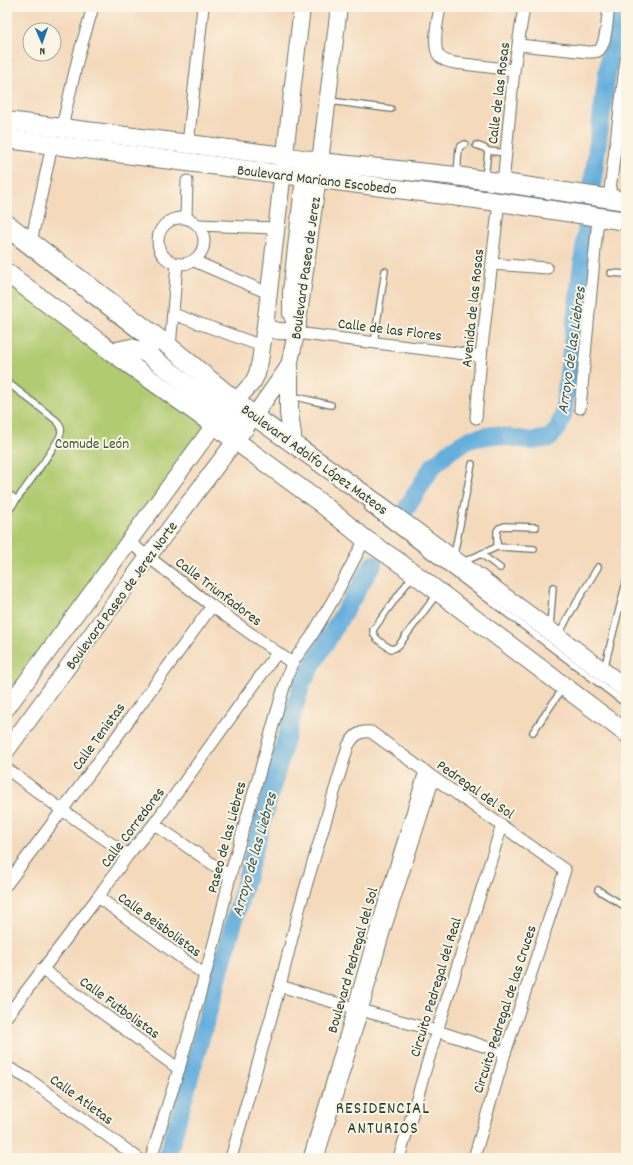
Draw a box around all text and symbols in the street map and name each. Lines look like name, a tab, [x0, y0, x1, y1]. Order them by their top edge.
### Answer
north arrow	[22, 22, 62, 62]
street label: Calle de las Rosas	[483, 41, 517, 146]
text: N	[39, 42, 45, 58]
street label: Boulevard Mariano Escobedo	[236, 160, 398, 202]
street label: Boulevard Paseo de Jerez	[286, 195, 328, 341]
street label: Avenida de las Rosas	[457, 248, 491, 369]
water label: Arroyo de las Liebres	[552, 284, 593, 415]
street label: Calle de las Flores	[337, 314, 443, 348]
street label: Boulevard Adolfo López Mateos	[236, 400, 392, 522]
park label: Comude León	[55, 434, 129, 456]
street label: Boulevard Paseo de Jerez Norte	[61, 517, 184, 675]
street label: Calle Triunfadores	[170, 553, 266, 633]
street label: Calle Tenistas	[67, 699, 132, 776]
street label: Pedregal del Sol	[431, 756, 519, 826]
street label: Paseo de las Liebres	[202, 779, 253, 896]
street label: Calle Corredores	[96, 783, 171, 873]
water label: Arroyo de las Liebres	[227, 789, 284, 919]
street label: Boulevard Pedregal del Sol	[323, 885, 385, 1036]
street label: Calle Beisbolistas	[112, 888, 205, 964]
street label: Circuito Pedregal del Real	[405, 915, 469, 1060]
street label: Circuito Pedregal de las Cruces	[468, 923, 544, 1097]
street label: Calle Futbolistas	[74, 972, 164, 1045]
street label: Calle Atletas	[44, 1070, 117, 1131]
district label: RESIDENCIAL ANTURIOS	[336, 1098, 430, 1142]

